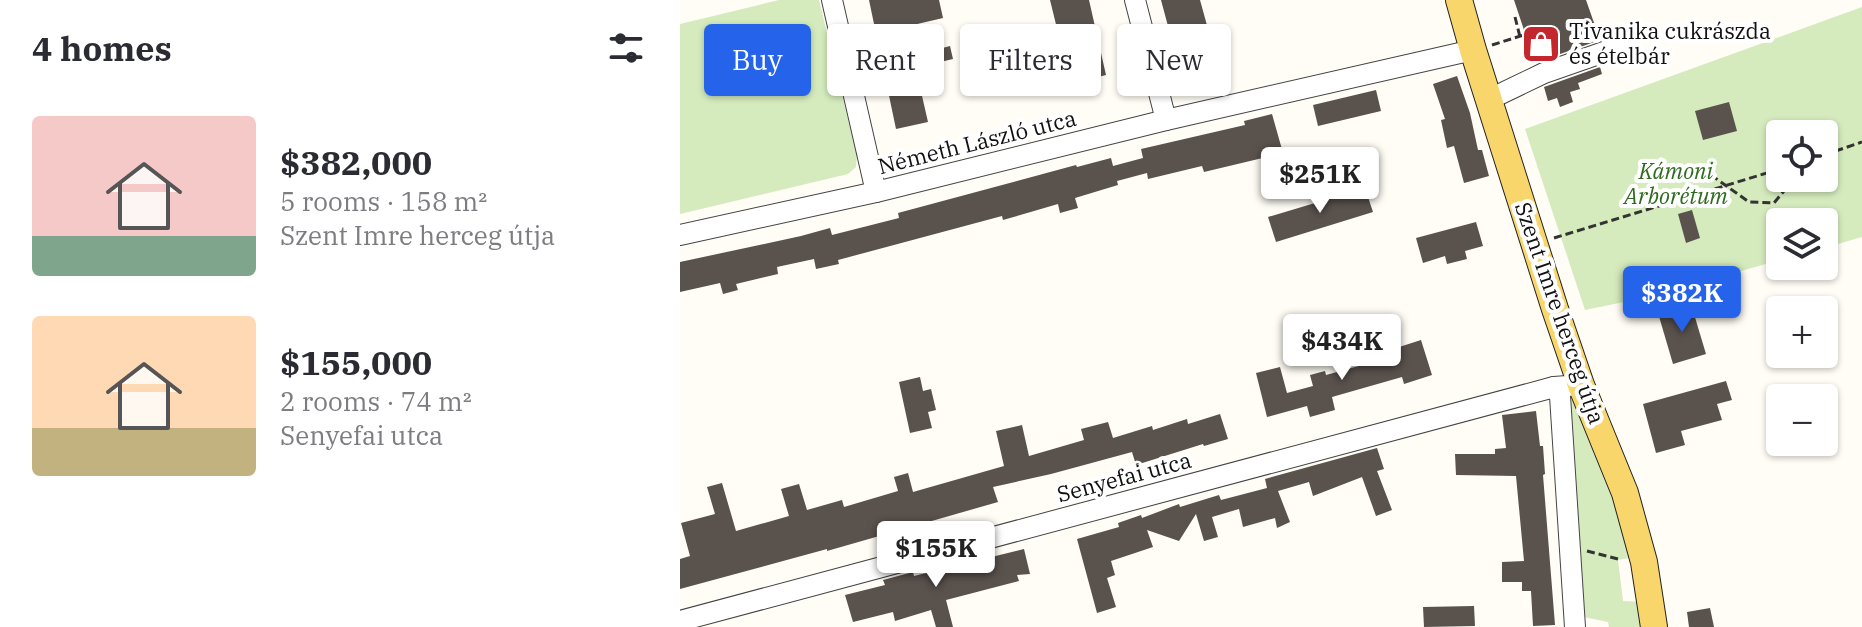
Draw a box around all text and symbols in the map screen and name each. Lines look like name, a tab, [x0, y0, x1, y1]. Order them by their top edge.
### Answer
place label: Tivanika cukrászda és ételbár	[1569, 16, 1771, 70]
shop icon: Tivanika cukrászda és ételbár	[1520, 23, 1562, 65]
chip: Buy	[704, 24, 811, 96]
chip: Rent	[827, 24, 944, 96]
chip: Filters	[960, 24, 1101, 96]
chip: New	[1117, 24, 1231, 96]
text: 4 homes	[32, 26, 172, 70]
icon: filters	[604, 26, 648, 70]
street label: Németh László utca	[875, 103, 1079, 180]
map controls	[1766, 120, 1838, 456]
button: locate	[1766, 120, 1838, 192]
text: $382,000	[280, 140, 432, 184]
pin: $251K	[1264, 147, 1376, 215]
icon: home	[96, 148, 192, 244]
text: $251K	[1279, 156, 1361, 190]
park label: Kámoni Arborétum	[1622, 156, 1728, 210]
text: 5 rooms · 158 m²	[280, 184, 487, 218]
street label: Szent Imre herceg útja	[1509, 198, 1612, 428]
button: layers	[1766, 208, 1838, 280]
text: Szent Imre herceg útja	[280, 218, 555, 252]
pin: $382K	[1626, 266, 1738, 334]
text: $382K	[1641, 275, 1723, 309]
button: +	[1766, 296, 1838, 368]
pin: $434K	[1286, 314, 1398, 382]
text: $434K	[1301, 323, 1383, 357]
text: $155,000	[280, 340, 432, 384]
icon: home	[96, 348, 192, 444]
text: 2 rooms · 74 m²	[280, 384, 472, 418]
button: −	[1766, 384, 1838, 456]
text: Senyefai utca	[280, 418, 443, 452]
street label: Senyefai utca	[1053, 445, 1194, 508]
pin: $155K	[880, 521, 992, 589]
text: $155K	[895, 530, 977, 564]

